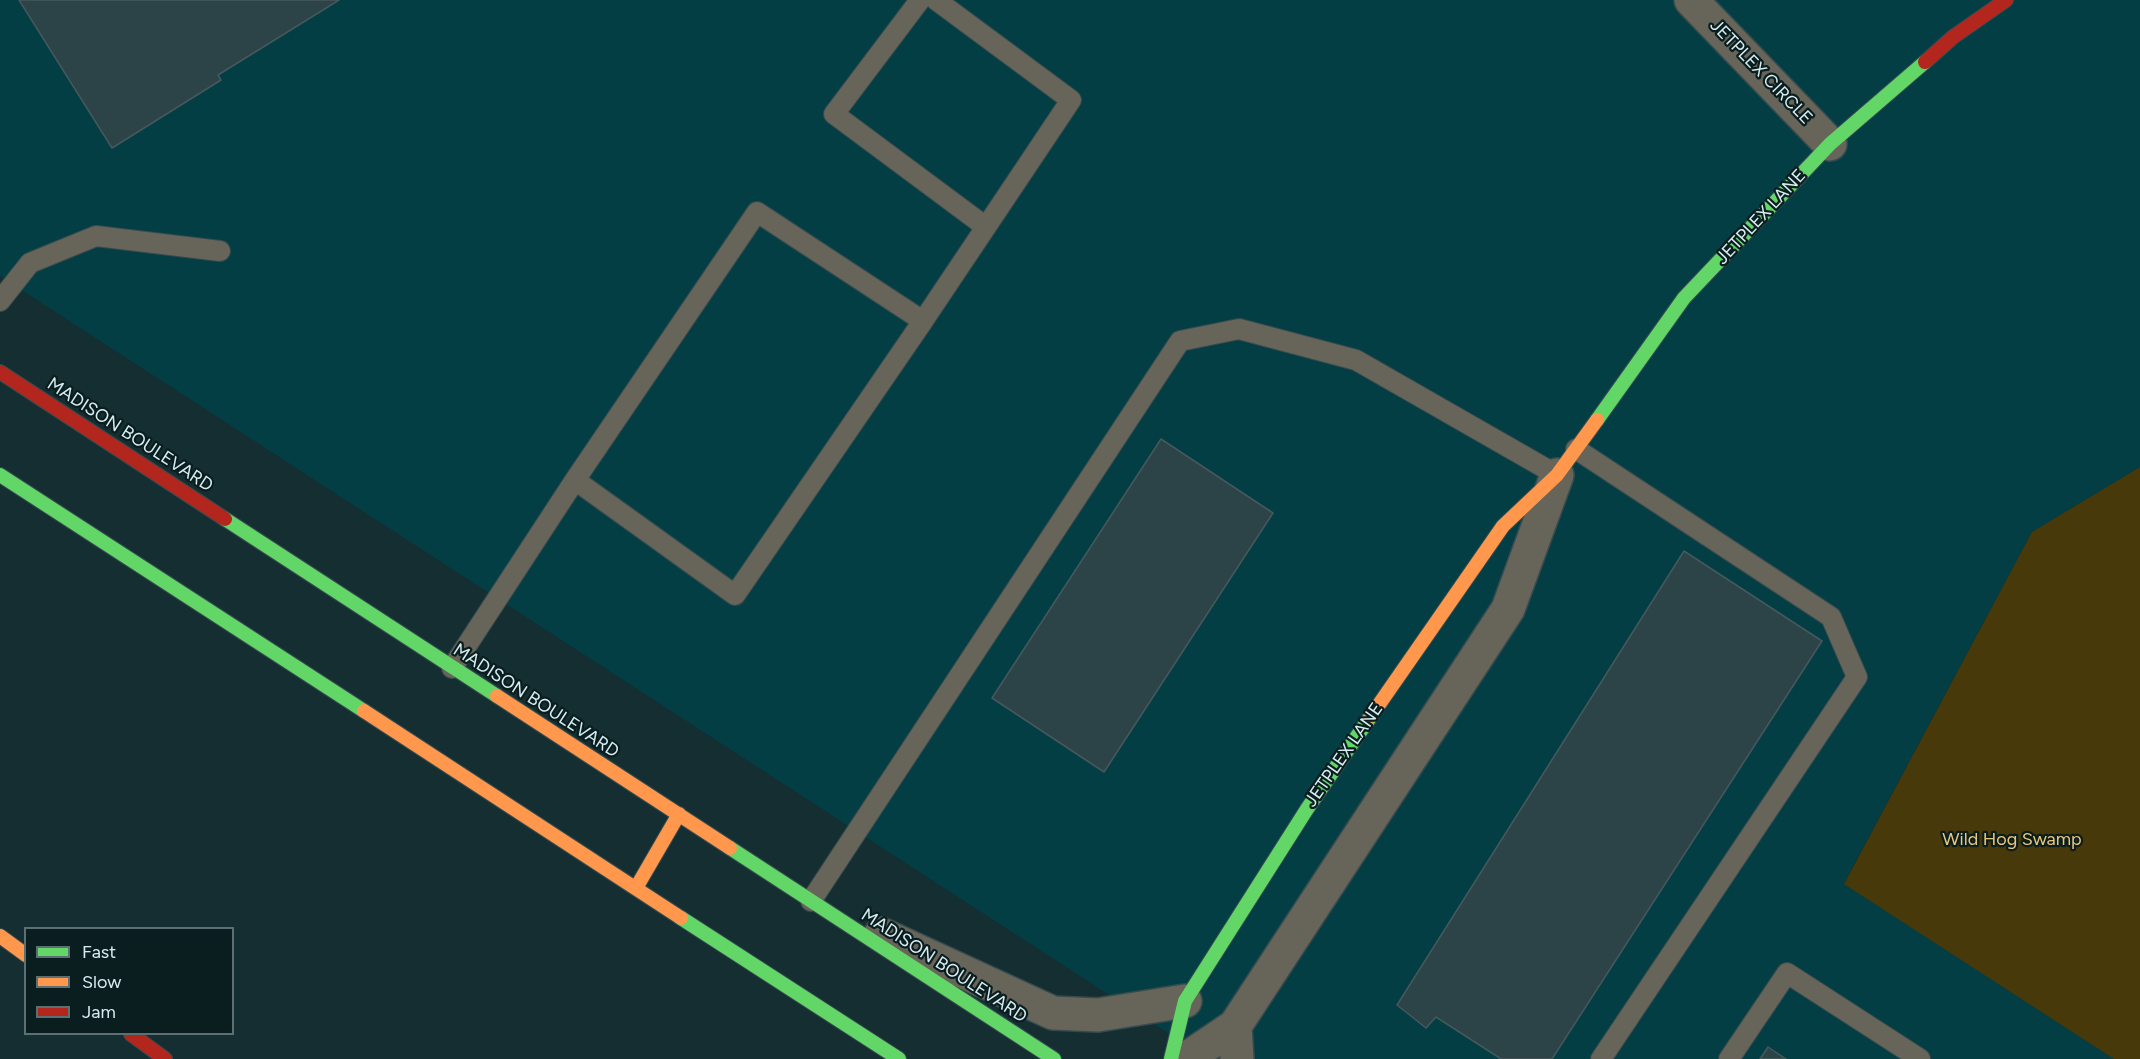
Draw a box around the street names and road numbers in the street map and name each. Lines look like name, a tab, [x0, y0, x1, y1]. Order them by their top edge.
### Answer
street label: JETPLEX CIRCLE	[1705, 15, 1817, 129]
street label: JETPLEX LANE	[1712, 165, 1810, 269]
street label: MADISON BOULEVARD	[43, 373, 217, 497]
street label: MADISON BOULEVARD	[449, 639, 623, 763]
street label: JETPLEX LANE	[1300, 699, 1388, 811]
street label: MADISON BOULEVARD	[857, 904, 1031, 1028]

